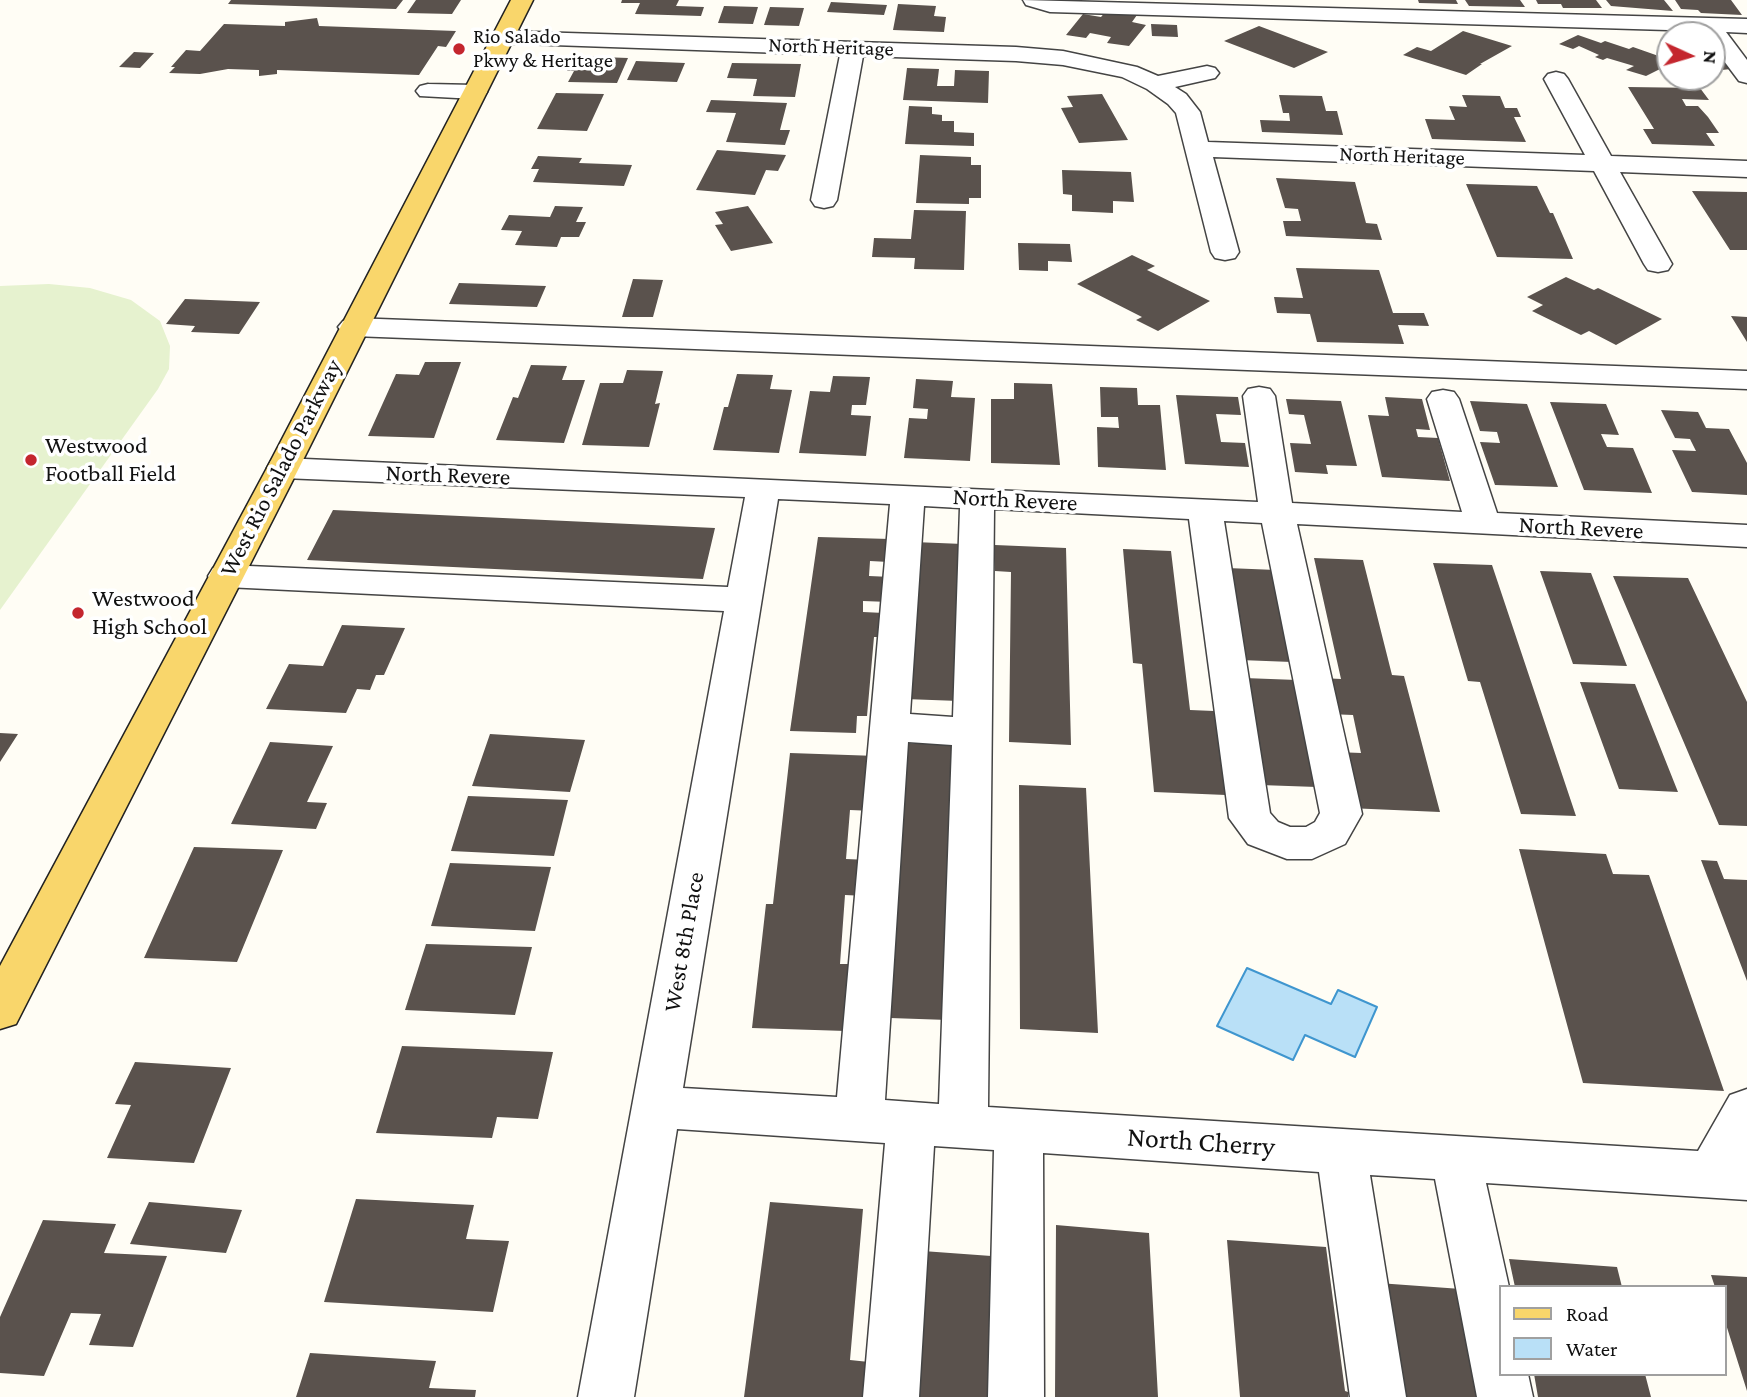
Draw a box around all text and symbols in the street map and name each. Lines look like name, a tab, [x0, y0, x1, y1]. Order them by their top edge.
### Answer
north arrow	[1656, 21, 1726, 91]
place label: Rio Salado Pkwy & Heritage	[473, 24, 613, 74]
street label: North Heritage	[768, 32, 894, 62]
marker: Rio Salado Pkwy & Heritage	[451, 41, 467, 57]
text: N	[1700, 50, 1721, 65]
street label: North Heritage	[1339, 141, 1465, 171]
street label: West Rio Salado Parkway	[214, 355, 348, 581]
place label: Westwood Football Field	[45, 432, 176, 488]
marker: Westwood Football Field	[23, 452, 39, 468]
street label: North Revere	[385, 458, 511, 492]
street label: North Revere	[952, 482, 1078, 518]
street label: North Revere	[1518, 510, 1644, 546]
place label: Westwood High School	[92, 585, 207, 641]
marker: Westwood High School	[70, 605, 86, 621]
street label: West 8th Place	[658, 870, 710, 1014]
street label: North Cherry	[1126, 1120, 1276, 1164]
legend	[1498, 1285, 1726, 1376]
text: Road	[1566, 1302, 1609, 1326]
text: Water	[1566, 1337, 1618, 1361]

